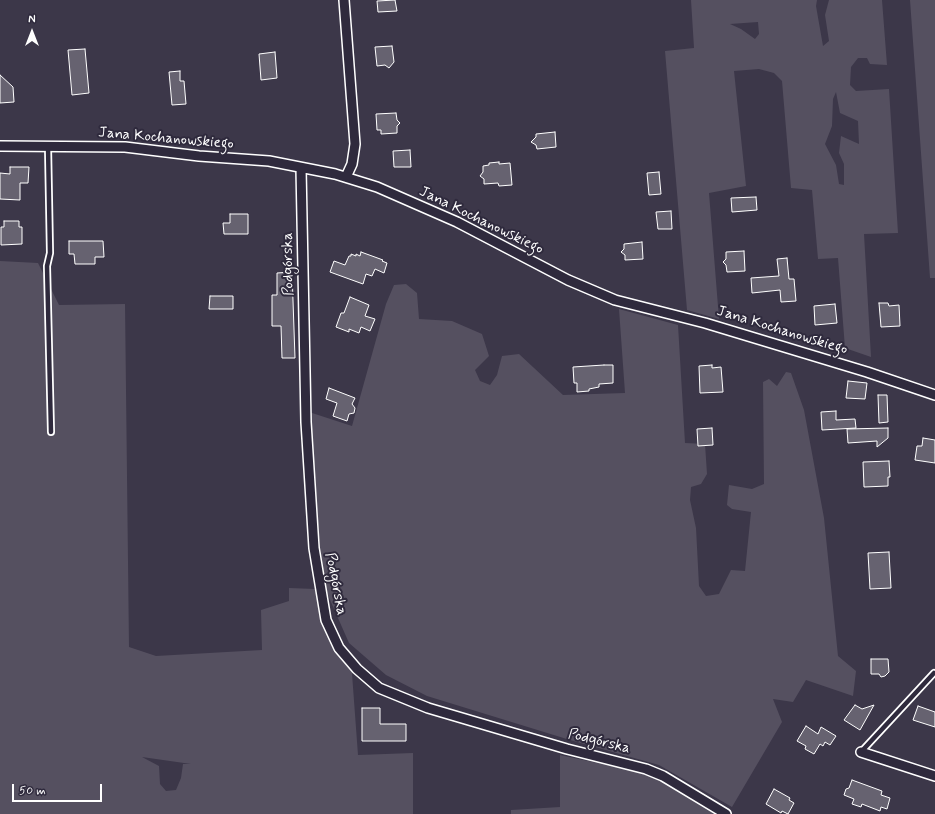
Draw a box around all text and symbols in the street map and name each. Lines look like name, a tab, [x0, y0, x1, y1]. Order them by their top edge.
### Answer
north arrow	[12, 12, 52, 52]
text: N	[28, 13, 36, 27]
street label: Jana Kochanowskiego	[98, 124, 234, 154]
street label: Jana Kochanowskiego	[416, 183, 546, 259]
street label: Podgórska	[279, 232, 299, 296]
street label: Jana Kochanowskiego	[714, 303, 850, 359]
street label: Podgórska	[320, 551, 350, 617]
street label: Podgórska	[566, 726, 632, 758]
scale bar	[14, 776, 104, 802]
text: 50 m	[19, 783, 46, 799]

